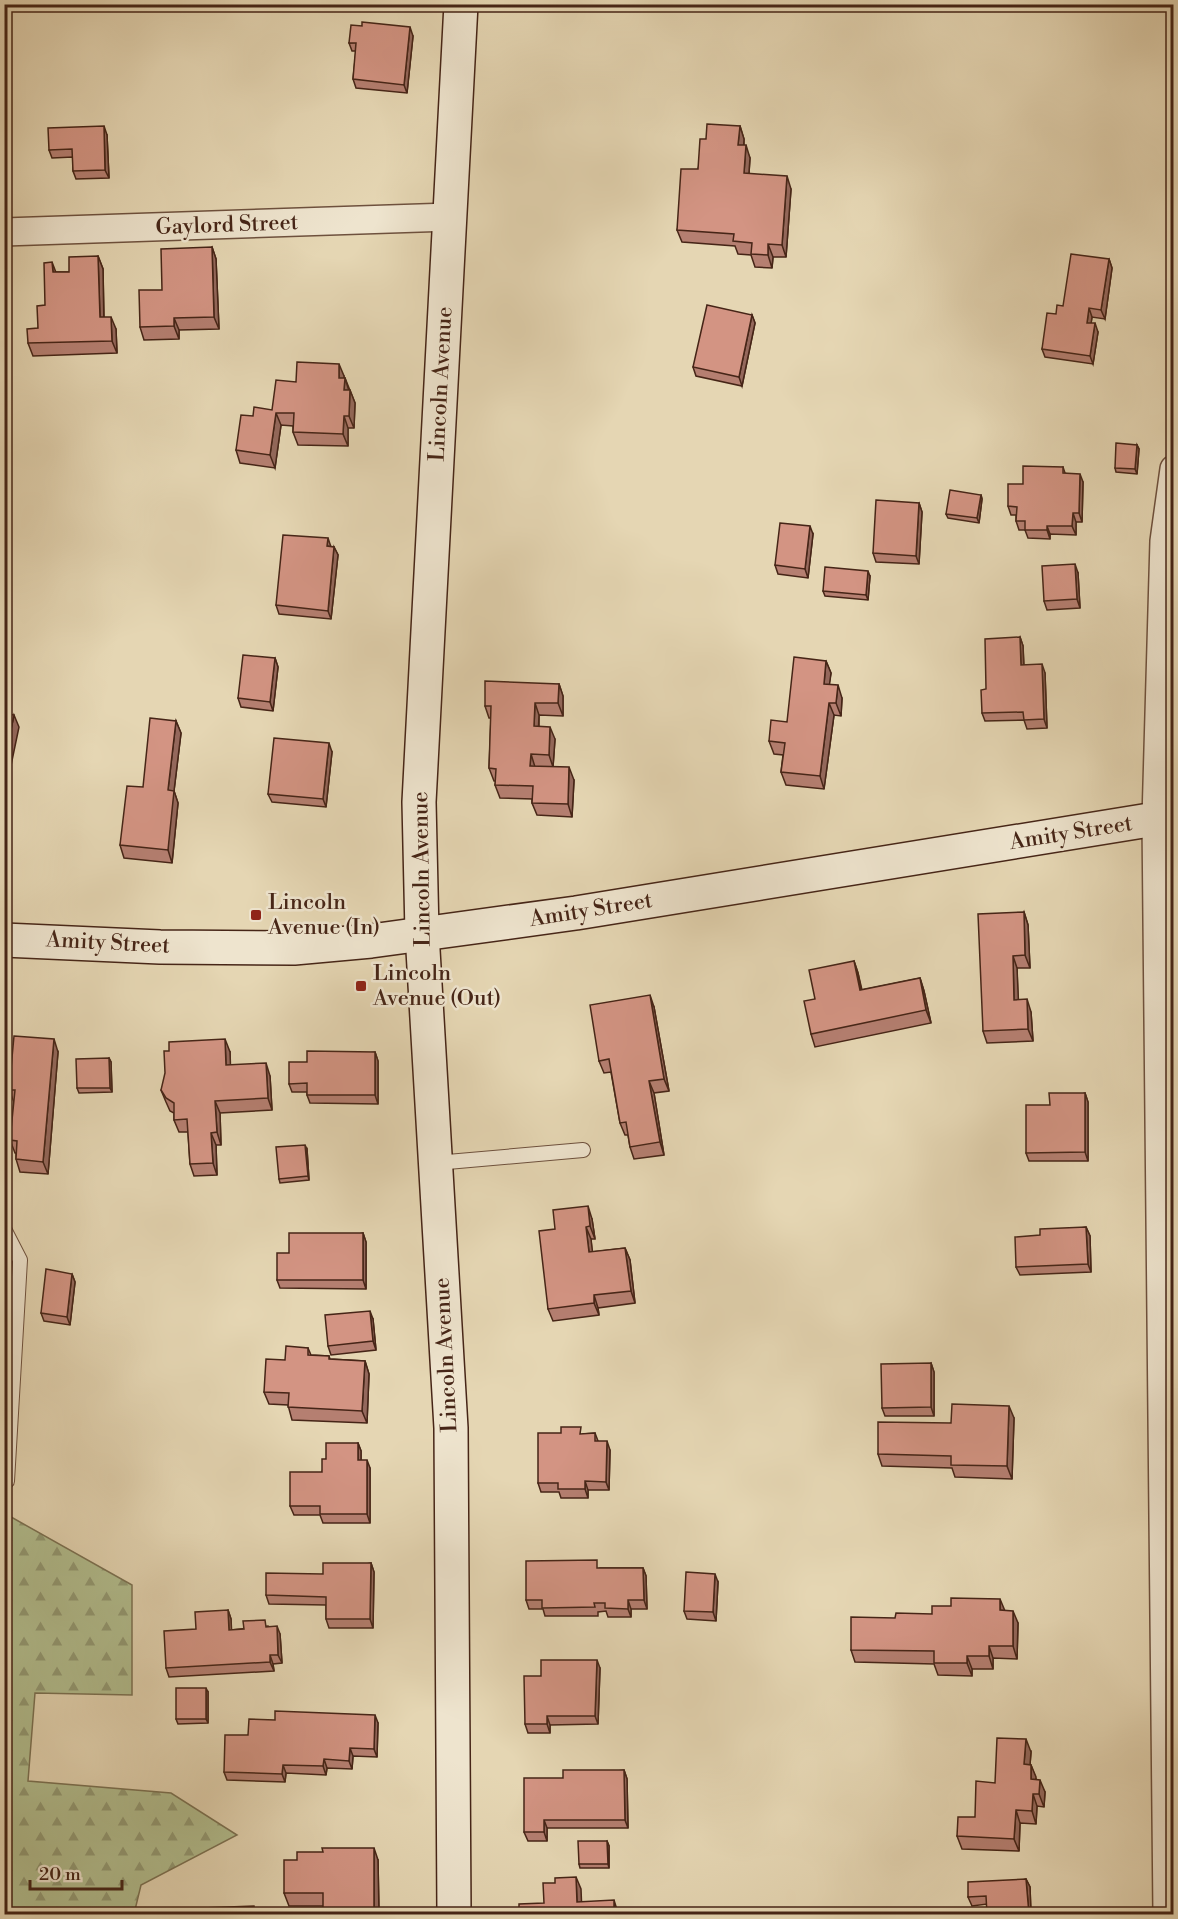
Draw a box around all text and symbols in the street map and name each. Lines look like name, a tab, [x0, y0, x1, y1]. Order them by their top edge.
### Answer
street label: Gaylord Street	[155, 209, 299, 241]
street label: Lincoln Avenue	[423, 306, 459, 462]
street label: Lincoln Avenue	[407, 791, 437, 947]
street label: Amity Street	[1007, 810, 1135, 856]
street label: Amity Street	[527, 887, 655, 933]
place label: Lincoln Avenue (In)	[267, 889, 380, 941]
marker: Lincoln Avenue (In)	[249, 908, 263, 922]
street label: Amity Street	[44, 926, 171, 960]
place label: Lincoln Avenue (Out)	[372, 960, 501, 1012]
marker: Lincoln Avenue (Out)	[354, 979, 368, 993]
street label: Lincoln Avenue	[428, 1277, 464, 1433]
scale bar	[30, 1853, 122, 1891]
text: 20 m	[39, 1863, 81, 1886]

